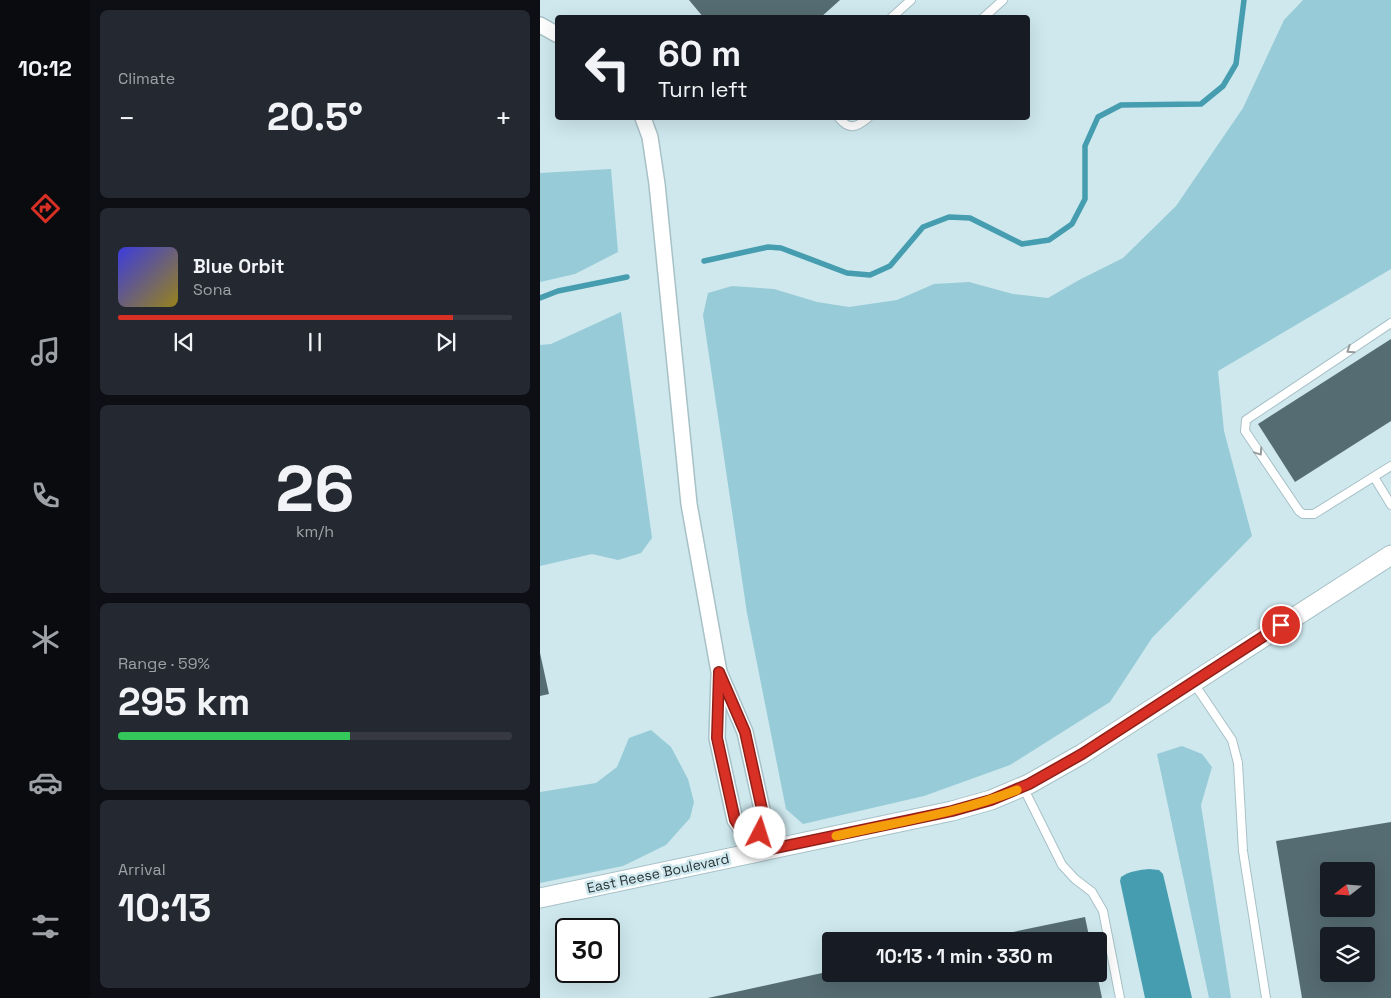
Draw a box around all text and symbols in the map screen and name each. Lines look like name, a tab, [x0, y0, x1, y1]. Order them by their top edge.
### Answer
text: 60 m	[658, 32, 741, 76]
icon: left	[575, 35, 640, 100]
text: 10:12	[18, 54, 72, 82]
text: Climate	[118, 68, 175, 89]
text: Turn left	[658, 75, 748, 103]
text: 20.5°	[267, 93, 363, 141]
text: −	[118, 100, 135, 136]
text: +	[495, 100, 512, 136]
icon: directions	[28, 191, 63, 226]
text: Blue Orbit	[193, 254, 284, 279]
text: Sona	[193, 279, 232, 300]
icon: previous	[170, 328, 198, 356]
icon: pause	[301, 328, 329, 356]
icon: next	[432, 328, 460, 356]
icon: music	[28, 334, 63, 369]
one-way arrow	[1347, 344, 1356, 353]
text: 26	[276, 447, 354, 530]
one-way arrow	[1253, 447, 1263, 456]
icon: phone	[28, 478, 63, 513]
text: km/h	[296, 521, 334, 542]
pin	[1260, 604, 1302, 646]
icon: arrive	[1267, 611, 1295, 639]
icon: climate	[28, 622, 63, 657]
text: Range · 59%	[118, 653, 210, 674]
text: 295 km	[118, 678, 250, 726]
icon: car	[28, 765, 63, 800]
position arrow	[733, 806, 785, 858]
street label: East Reese Boulevard	[585, 849, 731, 897]
text: Arrival	[118, 859, 166, 880]
north arrow	[1320, 862, 1375, 918]
map controls	[1320, 862, 1375, 982]
text: 10:13	[118, 884, 211, 932]
icon: filters	[28, 909, 63, 944]
speed limit sign: 30	[555, 918, 620, 983]
button: layers	[1320, 927, 1375, 982]
text: 10:13 · 1 min · 330 m	[876, 944, 1053, 969]

